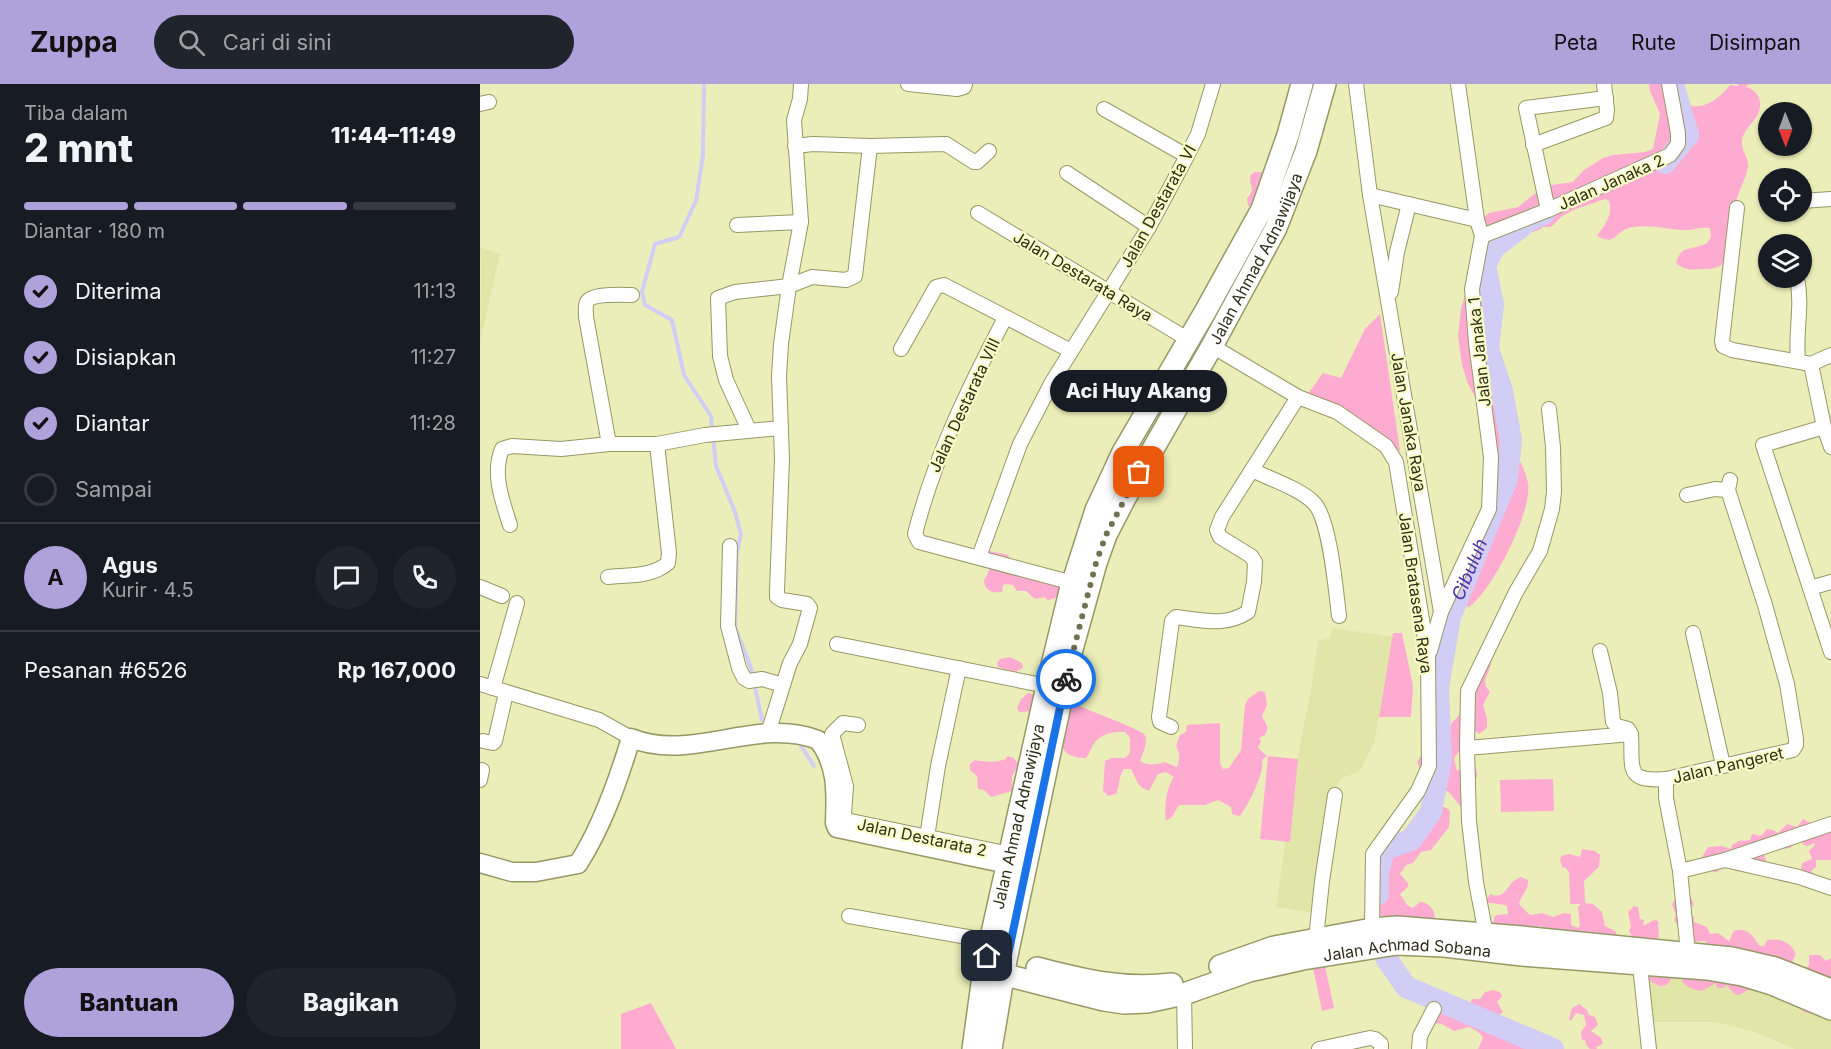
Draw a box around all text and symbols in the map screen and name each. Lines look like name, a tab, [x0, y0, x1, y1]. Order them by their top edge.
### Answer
search box	[154, 15, 574, 69]
text: Zuppa	[30, 25, 118, 59]
icon: search	[175, 26, 208, 59]
text: Cari di sini	[223, 29, 332, 55]
text: Peta	[1554, 30, 1598, 55]
text: Rute	[1631, 30, 1676, 55]
text: Disimpan	[1709, 30, 1801, 55]
text: Tiba dalam	[24, 101, 128, 125]
north arrow	[1758, 102, 1812, 156]
map controls	[1758, 102, 1812, 288]
text: 11:44–11:49	[331, 122, 456, 148]
text: 2 mnt	[24, 124, 133, 171]
street label: Jalan Destarata VI	[1116, 141, 1200, 271]
street label: Jalan Janaka 2	[1555, 150, 1667, 214]
button: locate	[1758, 168, 1812, 222]
street label: Jalan Ahmad Adnawijaya	[1205, 170, 1307, 348]
text: Diantar · 180 m	[24, 219, 165, 243]
street label: Jalan Destarata Raya	[1010, 226, 1156, 326]
button: layers	[1758, 234, 1812, 288]
icon: check	[24, 275, 57, 308]
text: Diterima	[75, 278, 162, 304]
text: 11:13	[413, 279, 456, 303]
street label: Jalan Janaka 1	[1463, 296, 1495, 408]
street label: Jalan Destarata VIII	[924, 334, 1004, 476]
icon: check	[24, 341, 57, 374]
text: Disiapkan	[75, 344, 176, 370]
text: 11:27	[410, 345, 456, 369]
street label: Jalan Janaka Raya	[1387, 351, 1431, 493]
callout: Aci Huy Akang	[1050, 370, 1228, 412]
text: Aci Huy Akang	[1066, 379, 1211, 403]
icon: check	[24, 407, 57, 440]
text: Diantar	[75, 410, 150, 436]
text: 11:28	[409, 411, 456, 435]
pin	[1113, 446, 1164, 497]
icon: bag	[1122, 455, 1155, 488]
text: Sampai	[75, 476, 152, 502]
street label: Jalan Bratasena Raya	[1395, 511, 1437, 675]
water label: Cibuluh	[1447, 535, 1491, 603]
button: chat	[315, 546, 378, 609]
button: phone	[393, 546, 456, 609]
text: Agus	[102, 552, 158, 578]
text: A	[47, 564, 64, 590]
text: Kurir · 4.5	[102, 578, 194, 602]
courier	[1036, 649, 1096, 709]
text: Pesanan #6526	[24, 657, 187, 683]
text: Rp 167,000	[337, 657, 456, 683]
icon: bike	[1050, 663, 1083, 696]
street label: Jalan Ahmad Adnawijaya	[988, 722, 1048, 911]
street label: Jalan Pangeret	[1671, 743, 1785, 787]
street label: Jalan Destarata 2	[855, 813, 989, 861]
pin	[961, 930, 1012, 981]
street label: Jalan Achmad Sobana	[1322, 934, 1492, 966]
icon: home	[970, 939, 1003, 972]
button: Bantuan	[24, 968, 234, 1037]
button: Bagikan	[246, 968, 456, 1037]

